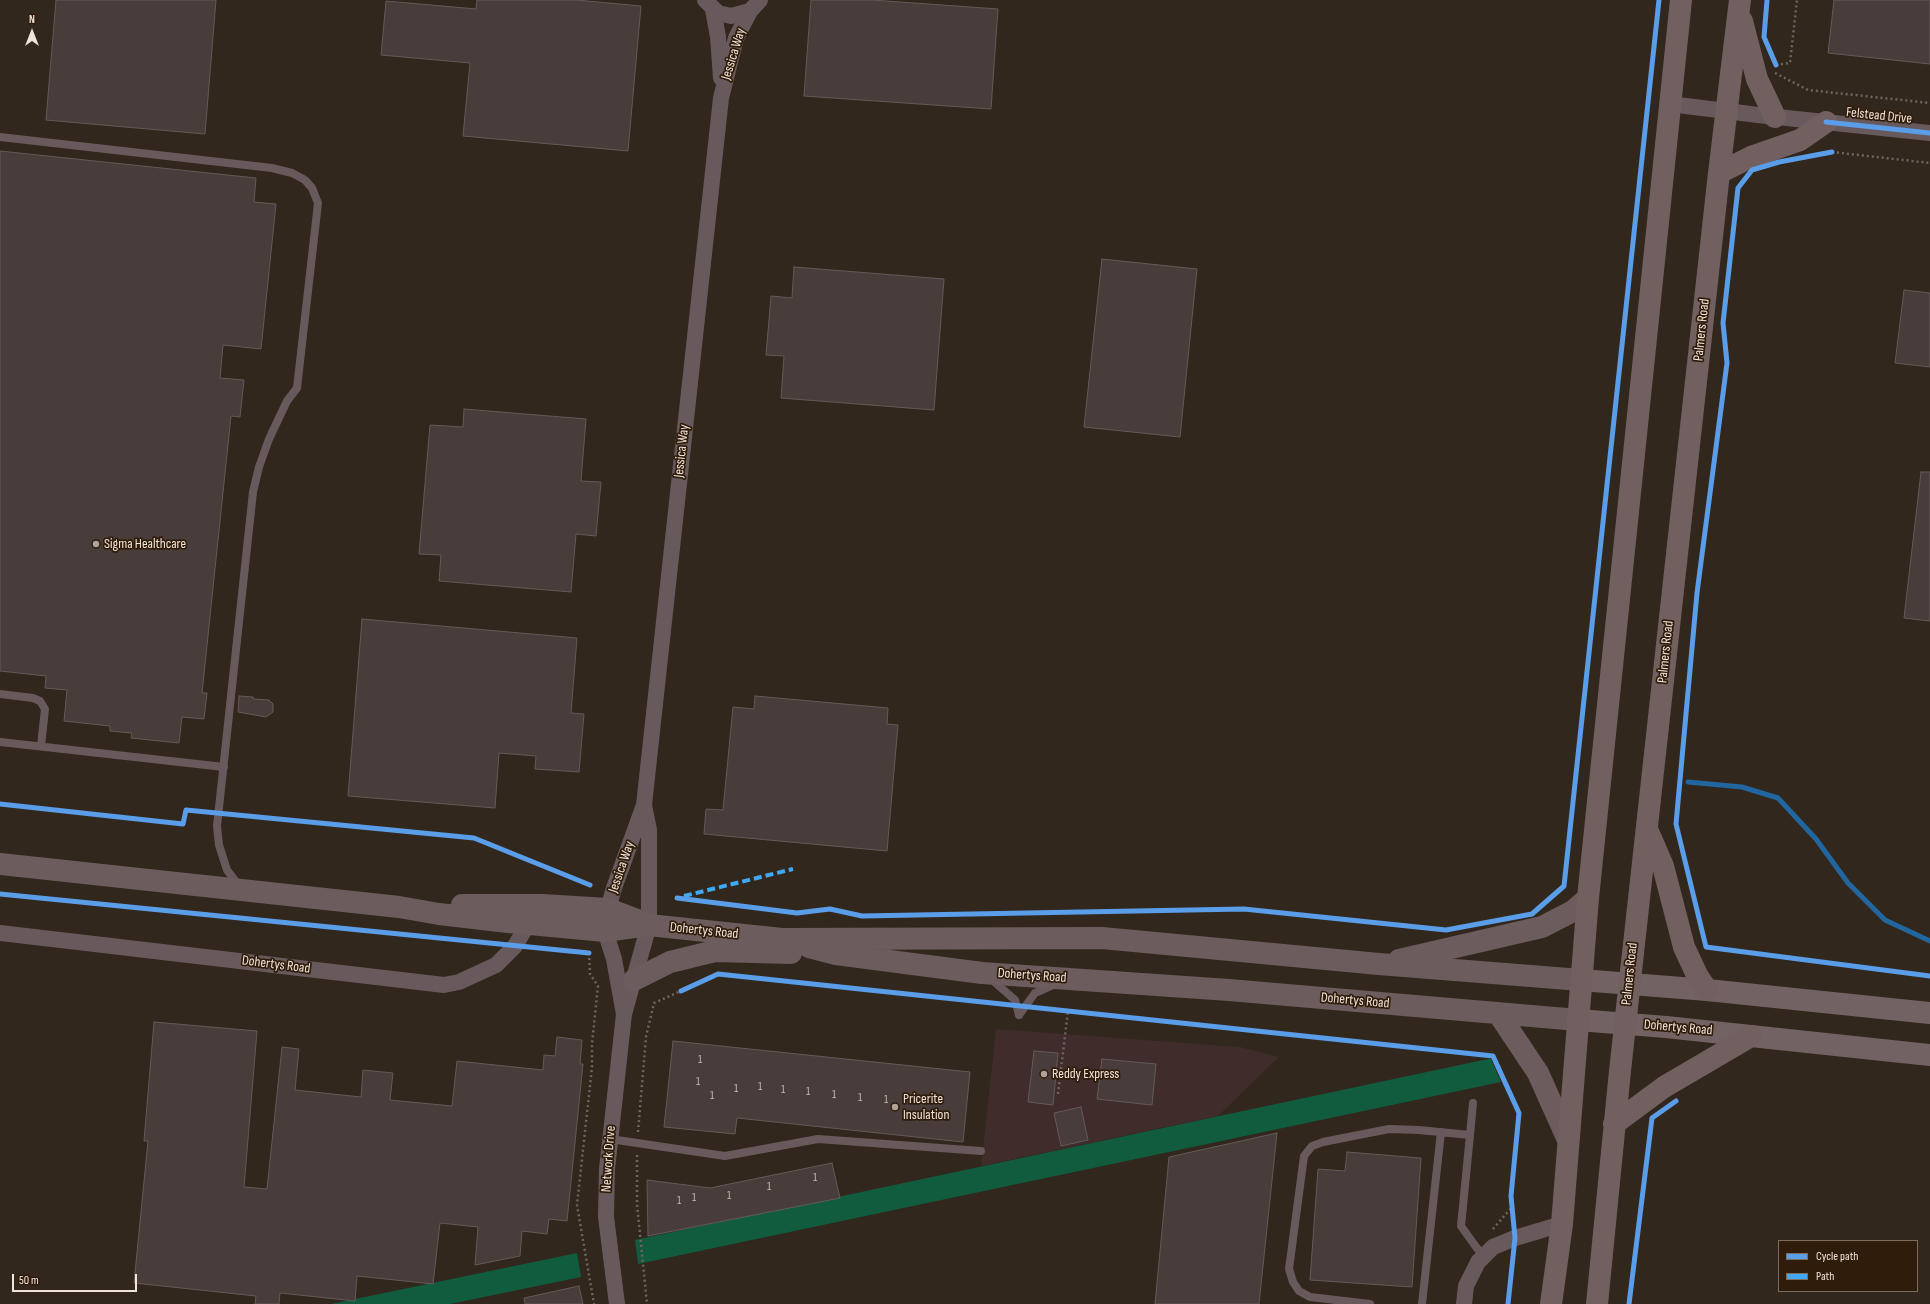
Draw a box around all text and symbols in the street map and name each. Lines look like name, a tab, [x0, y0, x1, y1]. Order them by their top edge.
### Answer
north arrow	[12, 12, 52, 52]
text: N	[29, 13, 35, 26]
street label: Jessica Way	[718, 26, 750, 82]
street label: Felstead Drive	[1845, 104, 1913, 128]
street label: Palmers Road	[1690, 298, 1714, 362]
street label: Jessica Way	[671, 424, 693, 478]
place label: Sigma Healthcare	[104, 536, 186, 552]
marker: Sigma Healthcare	[91, 539, 101, 549]
street label: Palmers Road	[1654, 620, 1678, 684]
street label: Jessica Way	[605, 839, 639, 895]
street label: Dohertys Road	[669, 919, 739, 943]
street label: Palmers Road	[1618, 942, 1642, 1006]
street label: Dohertys Road	[241, 952, 311, 978]
street label: Dohertys Road	[997, 965, 1067, 987]
street label: Dohertys Road	[1320, 990, 1390, 1012]
street label: Dohertys Road	[1643, 1017, 1713, 1039]
house number: 1	[698, 1053, 702, 1067]
place label: Reddy Express	[1052, 1066, 1119, 1082]
marker: Reddy Express	[1039, 1069, 1049, 1079]
house number: 1	[696, 1075, 700, 1089]
house number: 1	[758, 1080, 762, 1094]
house number: 1	[734, 1082, 738, 1096]
house number: 1	[781, 1083, 785, 1097]
house number: 1	[806, 1085, 810, 1099]
house number: 1	[832, 1088, 836, 1102]
house number: 1	[710, 1089, 714, 1103]
house number: 1	[858, 1091, 862, 1105]
place label: Pricerite Insulation	[903, 1091, 949, 1124]
house number: 1	[884, 1093, 888, 1107]
marker: Pricerite Insulation	[890, 1102, 900, 1112]
street label: Network Drive	[598, 1125, 620, 1193]
house number: 1	[813, 1171, 817, 1185]
house number: 1	[767, 1180, 771, 1194]
house number: 1	[727, 1189, 731, 1203]
house number: 1	[692, 1191, 696, 1205]
house number: 1	[677, 1194, 681, 1208]
legend	[1778, 1240, 1918, 1292]
text: Cycle path	[1816, 1249, 1858, 1264]
scale bar	[14, 1266, 139, 1292]
text: Path	[1816, 1269, 1834, 1284]
text: 50 m	[19, 1273, 39, 1288]

